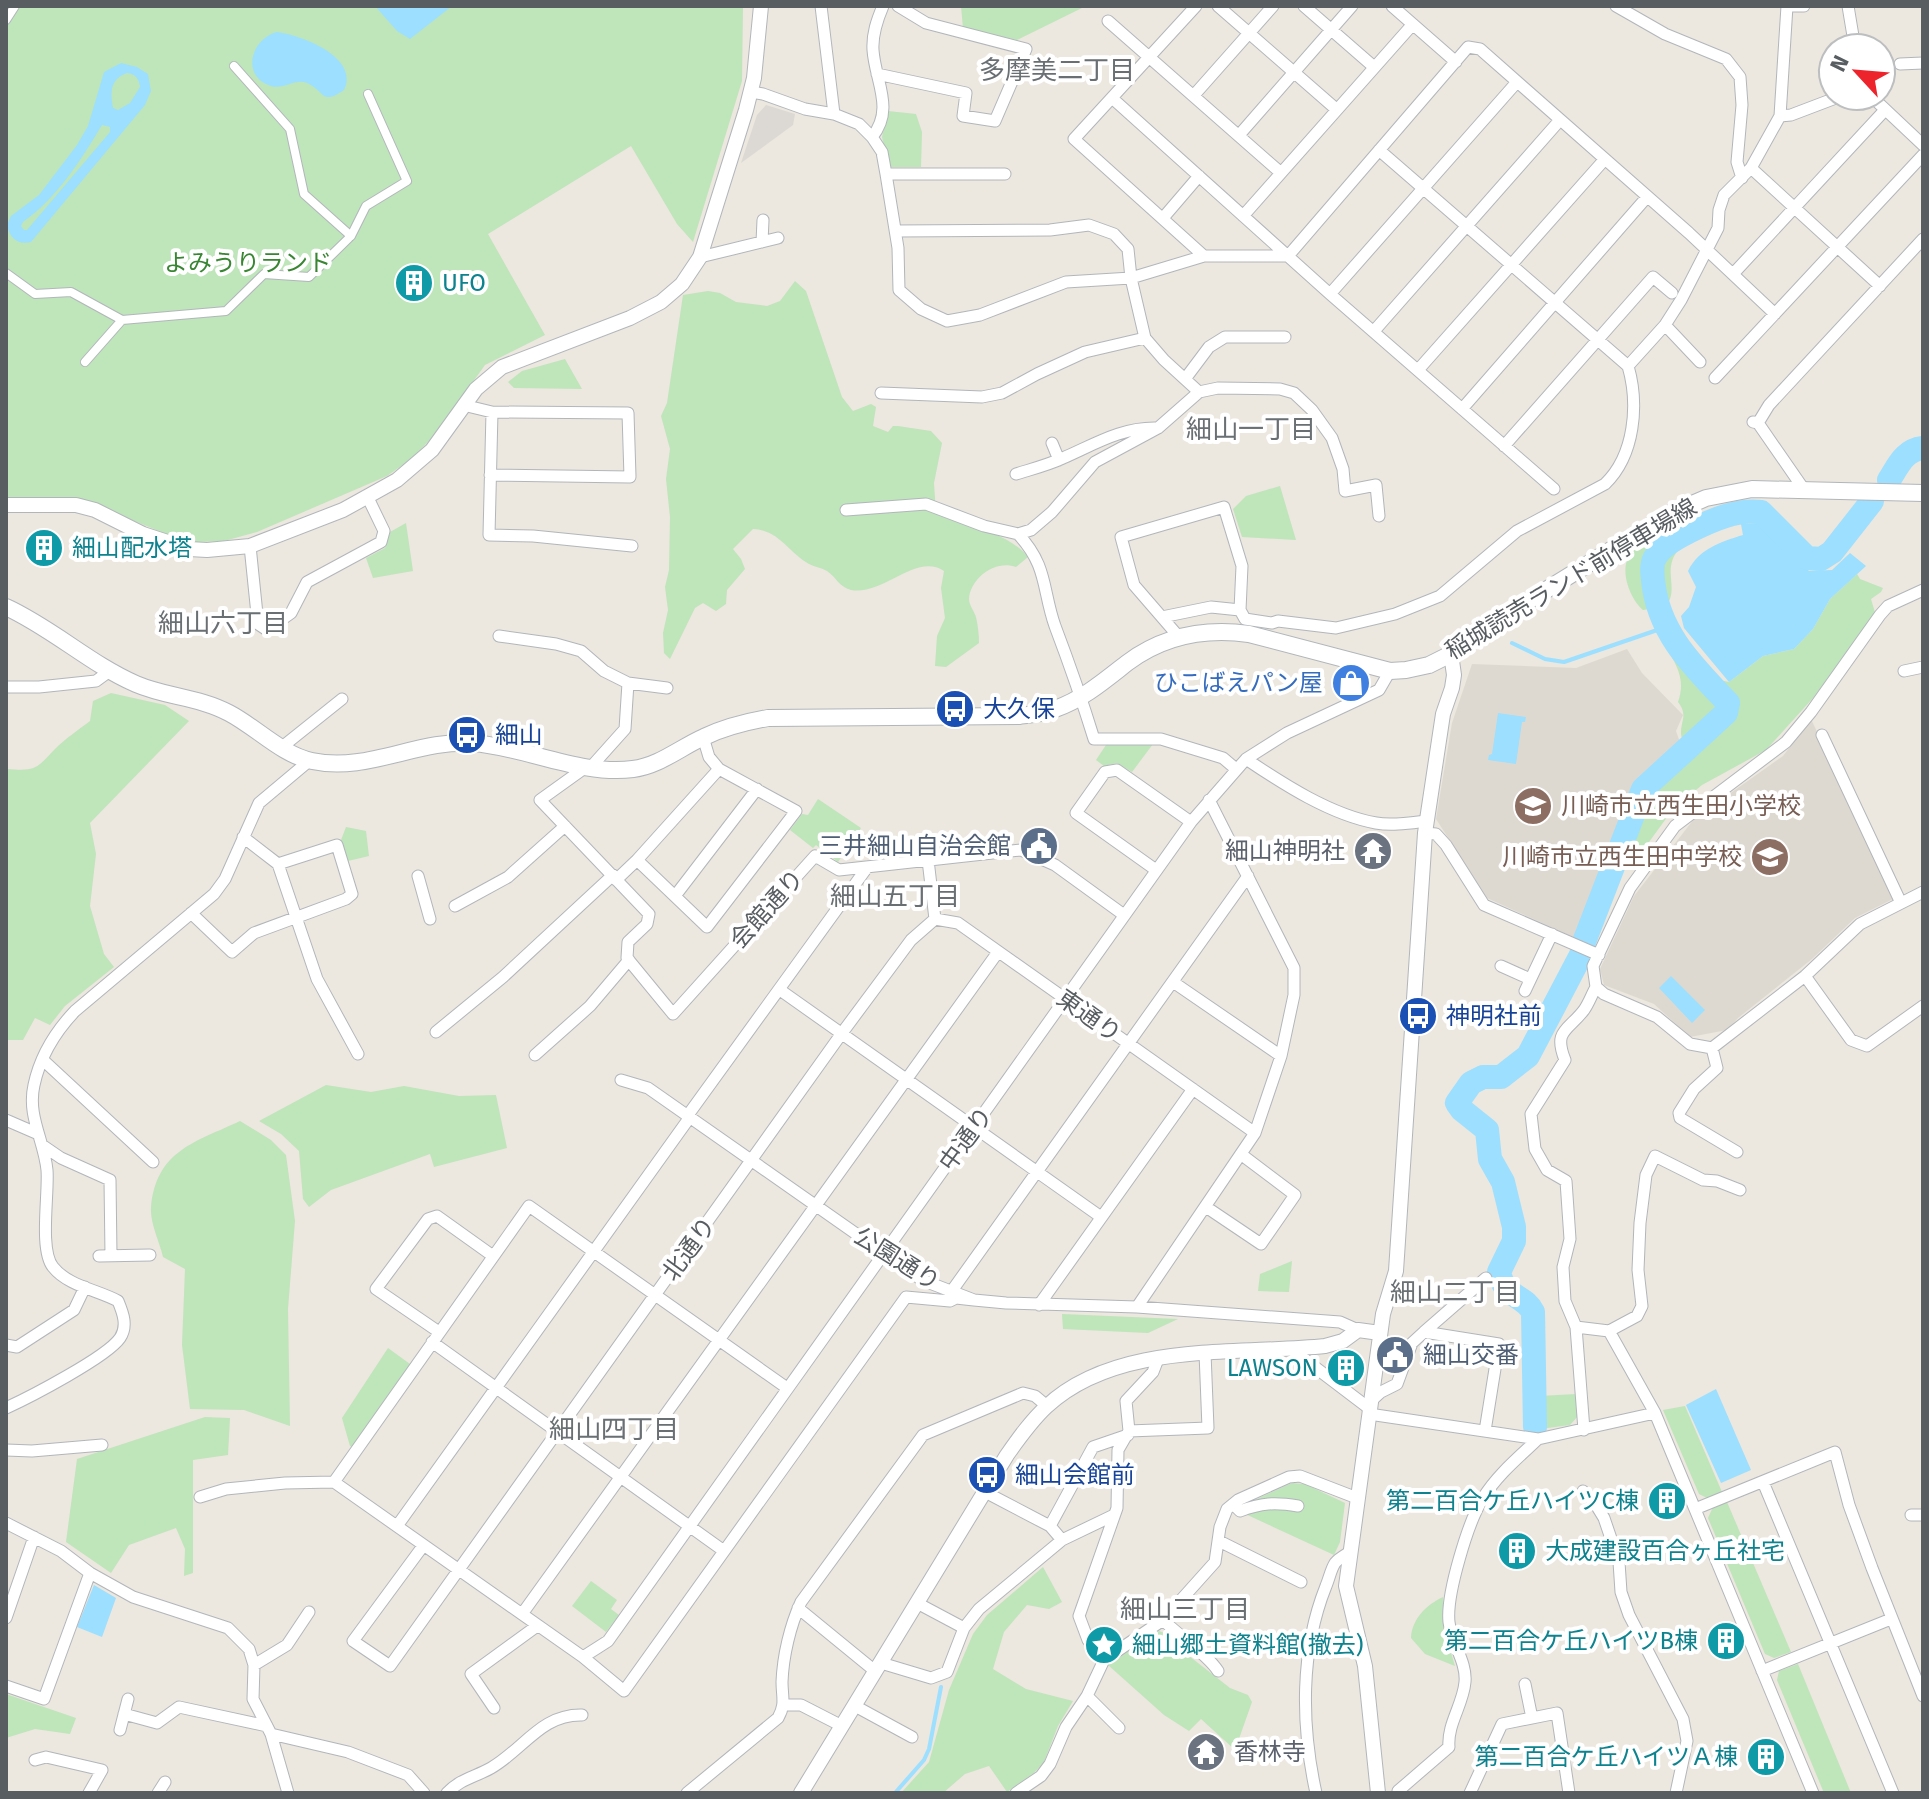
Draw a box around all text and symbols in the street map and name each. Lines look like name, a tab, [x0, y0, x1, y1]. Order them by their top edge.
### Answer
north arrow	[1817, 32, 1897, 112]
text: N	[1824, 51, 1855, 76]
district label: 多摩美二丁目	[979, 55, 1135, 86]
park label: よみうりランド	[164, 249, 332, 277]
building icon: UFO	[393, 262, 435, 304]
place label: UFO	[442, 269, 486, 297]
district label: 細山一丁目	[1186, 414, 1316, 445]
street label: 稲城読売ランド前停車場線	[1440, 493, 1702, 665]
building icon: 細山配水塔	[23, 527, 65, 569]
place label: 細山配水塔	[72, 534, 192, 562]
district label: 細山六丁目	[158, 608, 288, 639]
shop icon: ひこばえパン屋	[1330, 662, 1372, 704]
place label: ひこばえパン屋	[1154, 669, 1323, 697]
bus stop icon: 大久保	[934, 688, 976, 730]
place label: 大久保	[983, 695, 1055, 723]
bus stop icon: 細山	[446, 714, 488, 756]
place label: 細山	[495, 721, 543, 749]
school or university icon: 川崎市立西生田小学校	[1512, 785, 1554, 827]
place label: 川崎市立西生田小学校	[1561, 792, 1801, 820]
public building icon: 三井細山自治会館	[1018, 825, 1060, 867]
temple icon: 細山神明社	[1352, 830, 1394, 872]
place label: 三井細山自治会館	[819, 832, 1011, 860]
school or university icon: 川崎市立西生田中学校	[1749, 836, 1791, 878]
place label: 細山神明社	[1225, 837, 1345, 865]
place label: 川崎市立西生田中学校	[1502, 843, 1742, 871]
street label: 会館通り	[724, 864, 810, 954]
district label: 細山五丁目	[830, 881, 960, 912]
street label: 東通り	[1051, 984, 1127, 1048]
bus stop icon: 神明社前	[1397, 995, 1439, 1037]
place label: 神明社前	[1446, 1002, 1542, 1030]
street label: 中通り	[934, 1102, 998, 1176]
street label: 北通り	[657, 1212, 721, 1286]
street label: 公園通り	[849, 1222, 945, 1296]
district label: 細山二丁目	[1390, 1277, 1520, 1308]
public building icon: 細山交番	[1374, 1334, 1416, 1376]
place label: 細山交番	[1423, 1341, 1519, 1369]
building icon: LAWSON	[1325, 1347, 1367, 1389]
place label: LAWSON	[1227, 1354, 1318, 1382]
district label: 細山四丁目	[549, 1414, 679, 1445]
bus stop icon: 細山会館前	[966, 1454, 1008, 1496]
place label: 細山会館前	[1015, 1461, 1135, 1489]
building icon: 第二百合ケ丘ハイツC棟	[1646, 1480, 1688, 1522]
place label: 第二百合ケ丘ハイツC棟	[1386, 1487, 1639, 1515]
building icon: 大成建設百合ヶ丘社宅	[1496, 1530, 1538, 1572]
place label: 大成建設百合ヶ丘社宅	[1545, 1537, 1785, 1565]
district label: 細山三丁目	[1120, 1594, 1250, 1625]
building icon: 第二百合ケ丘ハイツB棟	[1705, 1620, 1747, 1662]
place icon: 細山郷土資料館(撤去)	[1083, 1624, 1125, 1666]
place label: 第二百合ケ丘ハイツB棟	[1444, 1627, 1698, 1655]
place label: 細山郷土資料館(撤去)	[1132, 1631, 1364, 1659]
temple icon: 香林寺	[1185, 1731, 1227, 1773]
building icon: 第二百合ケ丘ハイツＡ棟	[1745, 1736, 1787, 1778]
place label: 香林寺	[1234, 1738, 1306, 1766]
place label: 第二百合ケ丘ハイツＡ棟	[1474, 1743, 1738, 1771]

